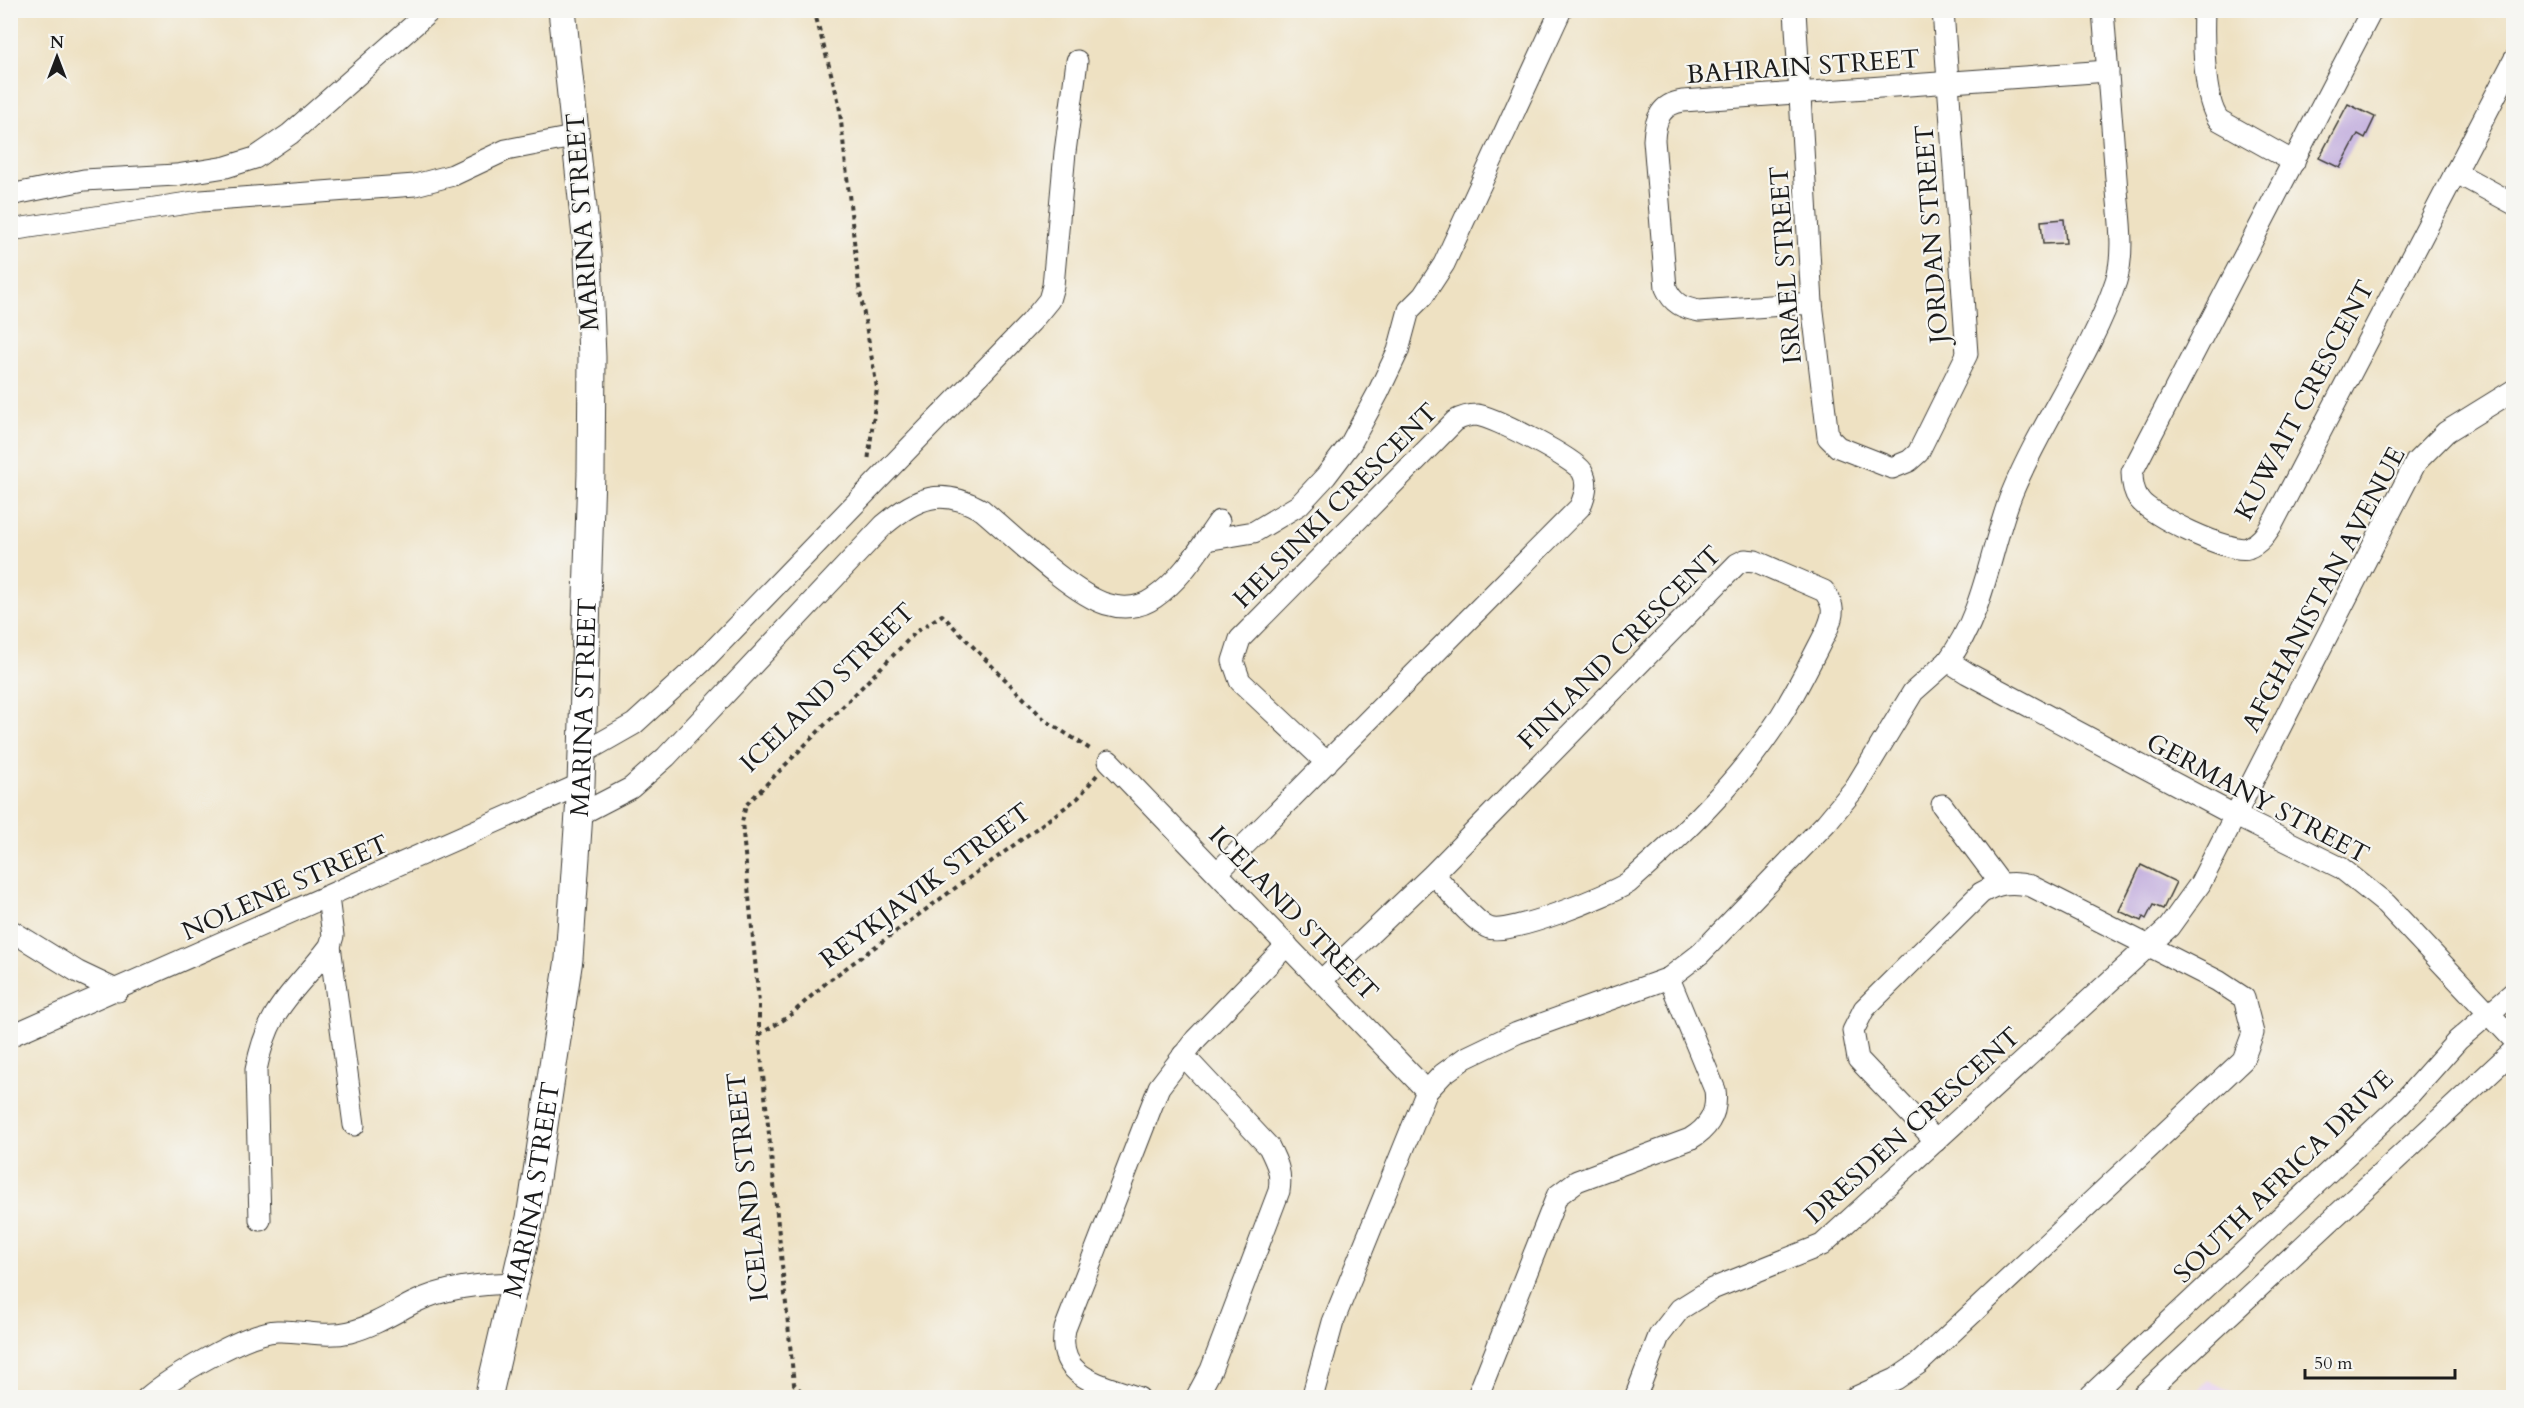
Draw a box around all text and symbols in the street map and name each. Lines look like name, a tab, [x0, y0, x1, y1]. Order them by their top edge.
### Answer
north arrow	[27, 27, 87, 87]
text: N	[50, 32, 64, 54]
street label: BAHRAIN STREET	[1685, 41, 1921, 92]
street label: MARINA STREET	[557, 112, 608, 332]
street label: JORDAN STREET	[1906, 123, 1957, 349]
street label: ISRAEL STREET	[1761, 165, 1810, 365]
street label: KUWAIT CRESCENT	[2226, 274, 2383, 526]
street label: HELSINKI CRESCENT	[1225, 395, 1446, 616]
street label: AFGHANISTAN AVENUE	[2233, 441, 2414, 738]
street label: FINLAND CRESCENT	[1510, 538, 1729, 757]
street label: ICELAND STREET	[732, 595, 922, 780]
street label: MARINA STREET	[562, 597, 605, 818]
street label: GERMANY STREET	[2140, 725, 2375, 872]
street label: REYKJAVIK STREET	[813, 794, 1038, 976]
street label: ICELAND STREET	[1201, 818, 1386, 1008]
street label: NOLENE STREET	[176, 826, 394, 949]
street label: DRESDEN CRESCENT	[1797, 1019, 2028, 1232]
street label: SOUTH AFRICA DRIVE	[2166, 1062, 2401, 1291]
street label: ICELAND STREET	[718, 1070, 777, 1303]
street label: MARINA STREET	[495, 1079, 568, 1301]
scale bar	[2305, 1342, 2455, 1380]
text: 50 m	[2314, 1351, 2353, 1376]

